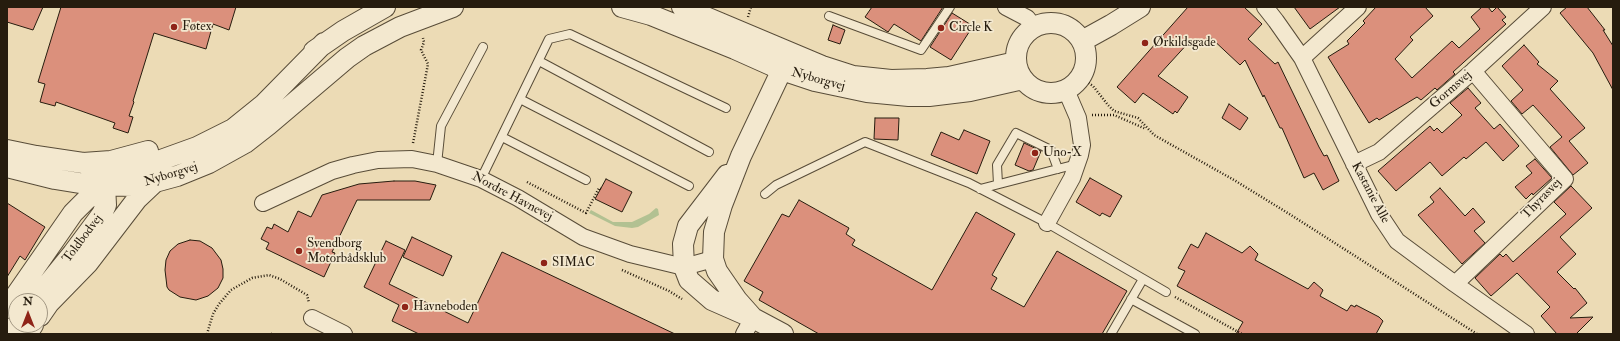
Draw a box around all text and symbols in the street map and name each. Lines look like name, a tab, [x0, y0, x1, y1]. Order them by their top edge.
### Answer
place label: Føtex	[182, 19, 212, 35]
place label: Circle K	[949, 20, 992, 36]
marker: Føtex	[169, 22, 179, 32]
marker: Circle K	[936, 23, 946, 33]
place label: Ørkildsgade	[1153, 35, 1216, 51]
marker: Ørkildsgade	[1140, 38, 1150, 48]
street label: Nyborgvej	[789, 65, 847, 95]
street label: Gormsvej	[1427, 68, 1475, 112]
place label: Uno-X	[1043, 145, 1082, 161]
marker: Uno-X	[1030, 148, 1040, 158]
street label: Nyborgvej	[142, 159, 200, 191]
street label: Kastanie Alle	[1347, 160, 1393, 226]
street label: Nordre Havnevej	[469, 169, 555, 225]
street label: Thyrasvej	[1519, 175, 1565, 223]
street label: Toldbodvej	[60, 212, 106, 266]
place label: Svendborg Motorbådsklub	[307, 236, 386, 267]
marker: Svendborg Motorbådsklub	[294, 246, 304, 256]
place label: SIMAC	[552, 255, 595, 271]
marker: SIMAC	[539, 258, 549, 268]
north arrow	[8, 293, 48, 333]
text: N	[23, 295, 33, 308]
place label: Havneboden	[413, 299, 478, 315]
marker: Havneboden	[400, 302, 410, 312]

